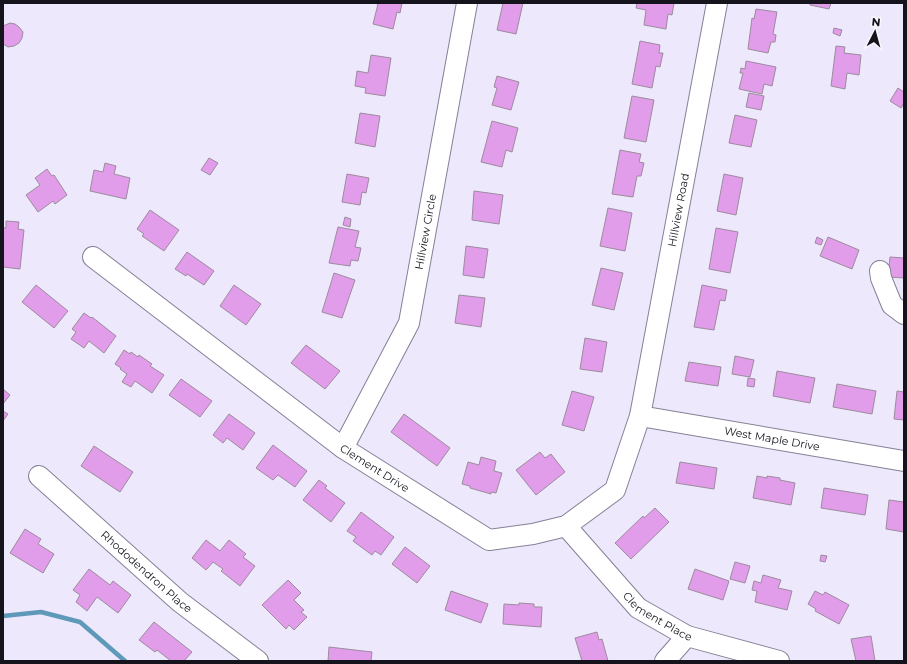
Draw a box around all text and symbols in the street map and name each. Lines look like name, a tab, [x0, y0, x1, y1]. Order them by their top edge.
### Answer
north arrow	[855, 12, 895, 52]
text: N	[871, 15, 881, 29]
street label: Hillview Road	[665, 172, 692, 248]
street label: Hillview Circle	[412, 193, 439, 271]
street label: West Maple Drive	[723, 423, 821, 454]
street label: Clement Drive	[337, 441, 412, 495]
street label: Rhododendron Place	[98, 528, 195, 616]
street label: Clement Place	[620, 589, 694, 644]

